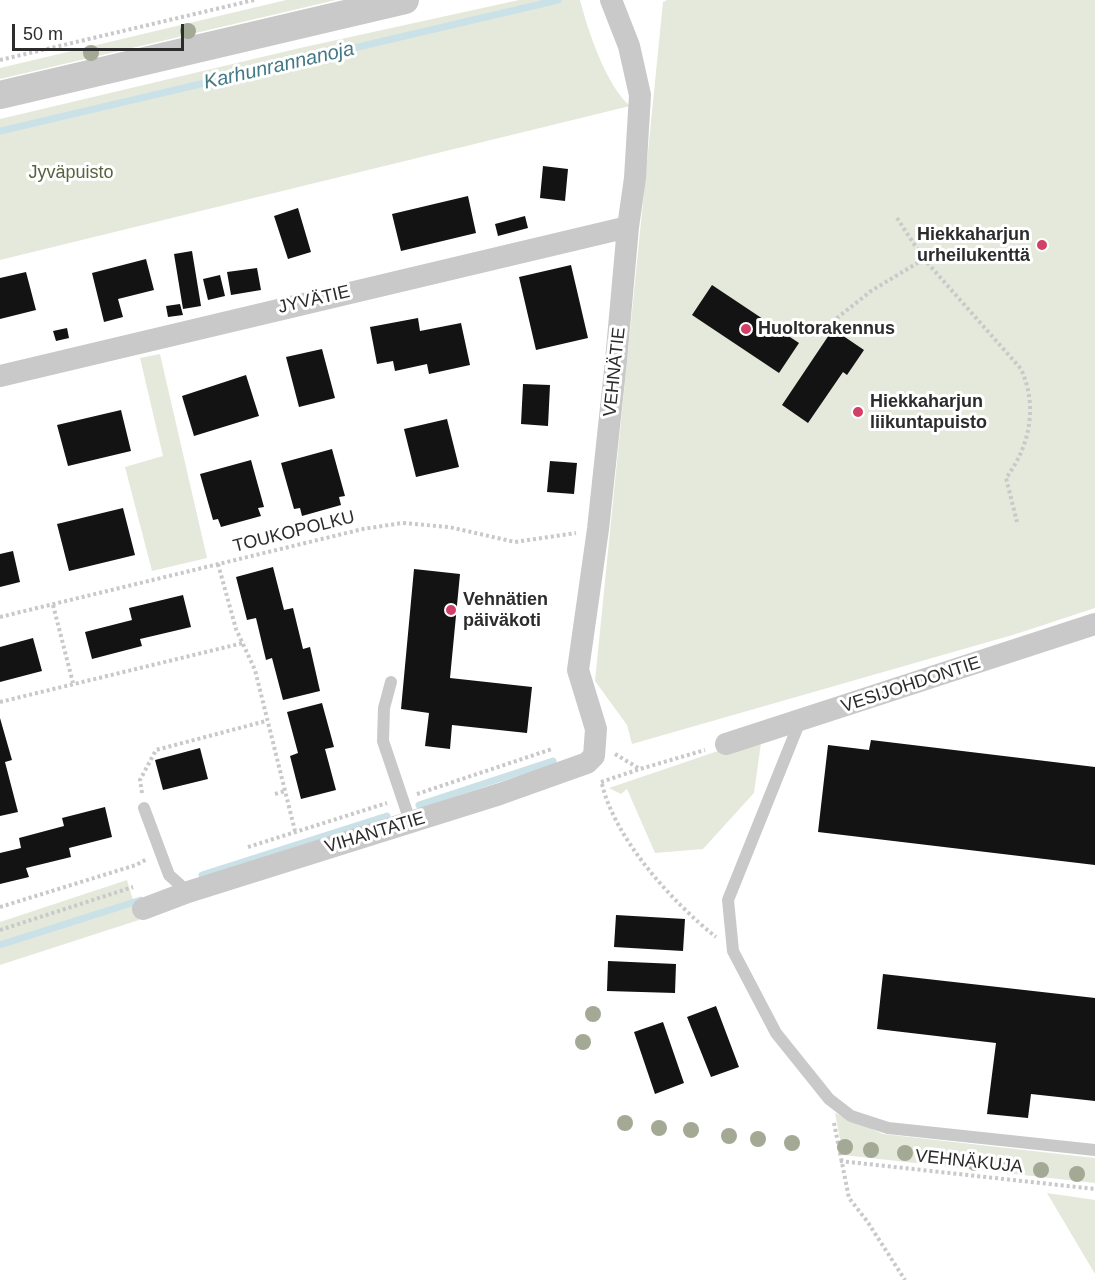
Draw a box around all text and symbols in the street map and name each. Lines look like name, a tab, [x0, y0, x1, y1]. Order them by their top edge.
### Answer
scale bar	[15, 12, 188, 50]
text: 50 m	[23, 24, 63, 44]
water label: Karhunrannanoja	[202, 37, 356, 95]
park label: Jyväpuisto	[28, 162, 114, 184]
place label: Hiekkaharjun urheilukenttä	[917, 224, 1030, 266]
marker: Hiekkaharjun urheilukenttä	[1035, 238, 1049, 252]
street label: JYVÄTIE	[276, 281, 352, 319]
place label: Huoltorakennus	[758, 318, 895, 340]
marker: Huoltorakennus	[739, 322, 753, 336]
street label: VEHNÄTIE	[600, 326, 630, 418]
place label: Hiekkaharjun liikuntapuisto	[870, 391, 987, 434]
marker: Hiekkaharjun liikuntapuisto	[851, 405, 865, 419]
street label: TOUKOPOLKU	[231, 506, 357, 558]
place label: Vehnätien päiväkoti	[463, 589, 548, 632]
marker: Vehnätien päiväkoti	[444, 603, 458, 617]
street label: VESIJOHDONTIE	[839, 652, 983, 718]
street label: VIHANTATIE	[322, 808, 428, 858]
street label: VEHNÄKUJA	[914, 1146, 1024, 1178]

